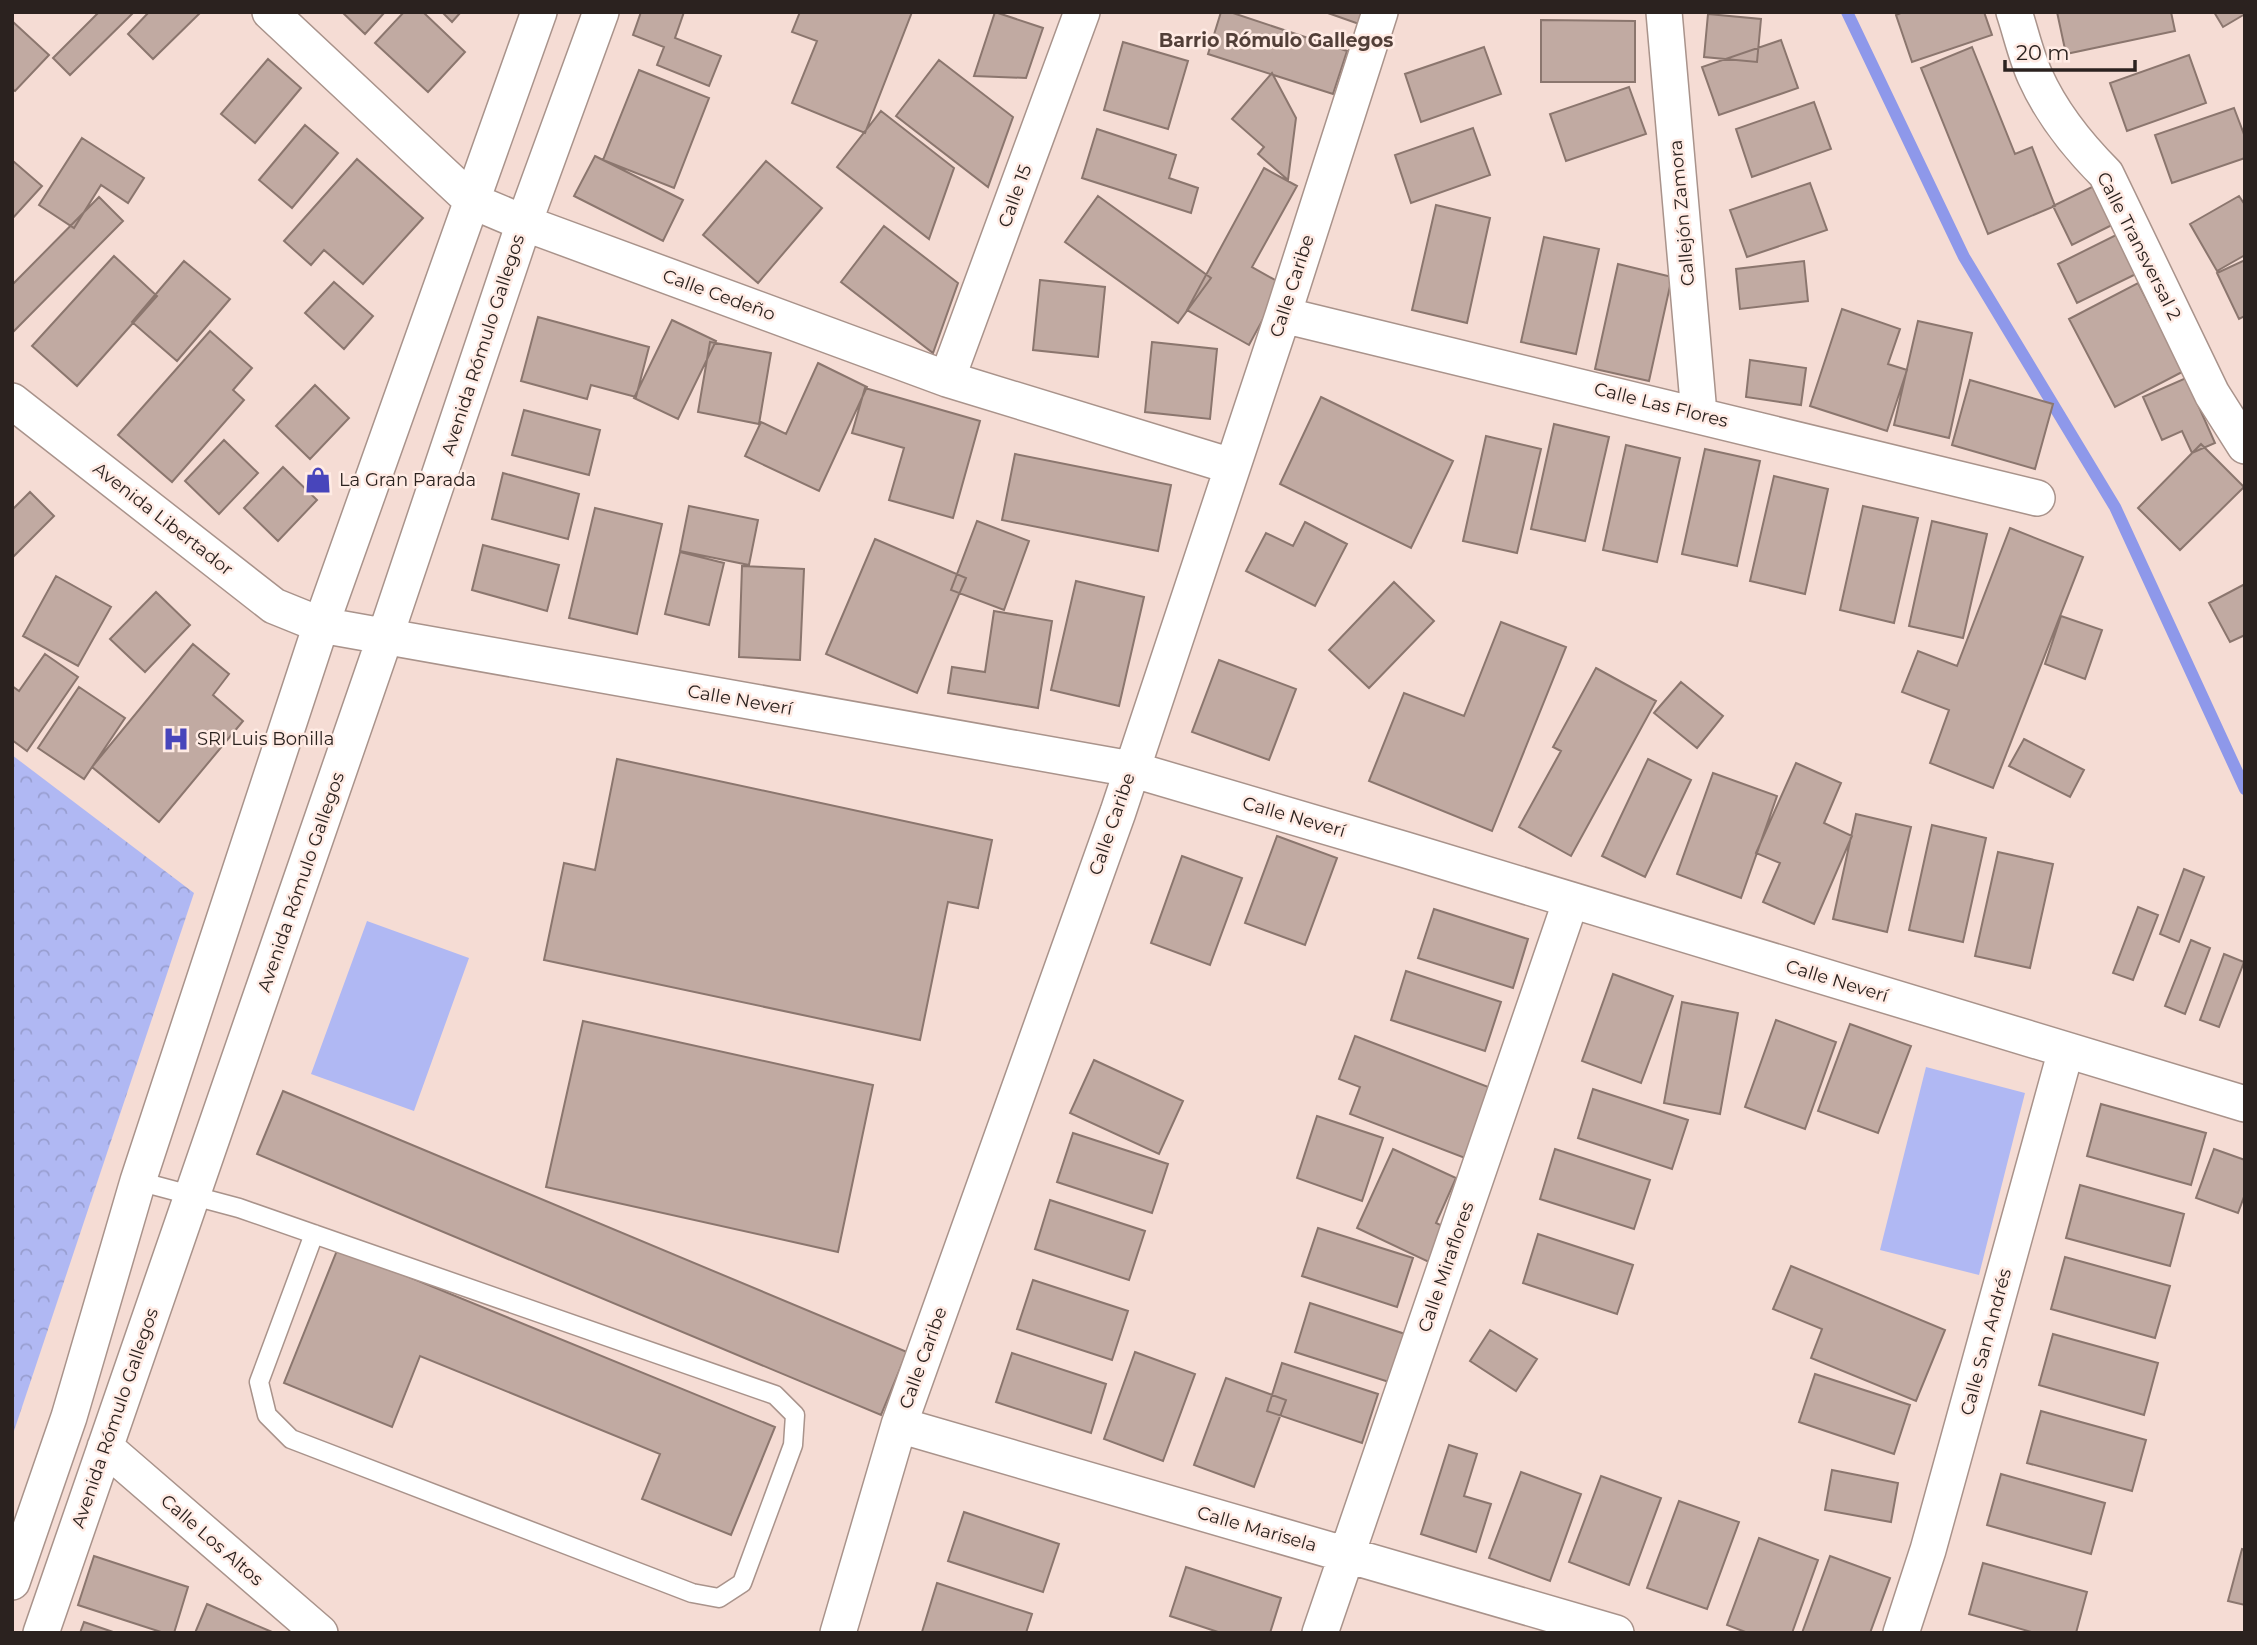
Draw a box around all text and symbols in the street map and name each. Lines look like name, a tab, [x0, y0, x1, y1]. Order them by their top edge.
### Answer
scale bar	[2005, 28, 2134, 72]
district label: Barrio Rómulo Gallegos	[1159, 29, 1393, 52]
text: 20 m	[2016, 40, 2070, 65]
street label: Callejón Zamora	[1665, 139, 1699, 287]
street label: Calle 15	[994, 162, 1036, 230]
street label: Calle Transversal 2	[2092, 168, 2186, 324]
street label: Avenida Rómulo Gallegos	[437, 231, 529, 458]
street label: Calle Caribe	[1265, 232, 1319, 340]
street label: Calle Cedeño	[660, 264, 778, 326]
street label: Calle Las Flores	[1592, 378, 1731, 432]
street label: Avenida Libertador	[89, 457, 237, 581]
shop icon: La Gran Parada	[303, 465, 333, 495]
place label: La Gran Parada	[339, 469, 476, 491]
street label: Calle Neverí	[686, 680, 795, 720]
hospital icon: SRI Luis Bonilla	[161, 724, 191, 754]
place label: SRI Luis Bonilla	[197, 728, 334, 750]
street label: Avenida Rómulo Gallegos	[253, 769, 349, 995]
street label: Calle Caribe	[1084, 770, 1140, 878]
street label: Calle Neverí	[1240, 792, 1349, 843]
street label: Calle Neverí	[1783, 955, 1892, 1007]
street label: Calle Miraflores	[1413, 1199, 1479, 1335]
street label: Calle San Andrés	[1956, 1266, 2016, 1418]
street label: Calle Caribe	[894, 1304, 952, 1412]
street label: Avenida Rómulo Gallegos	[67, 1305, 163, 1531]
street label: Calle Los Altos	[156, 1490, 268, 1591]
street label: Calle Marisela	[1195, 1501, 1319, 1557]

